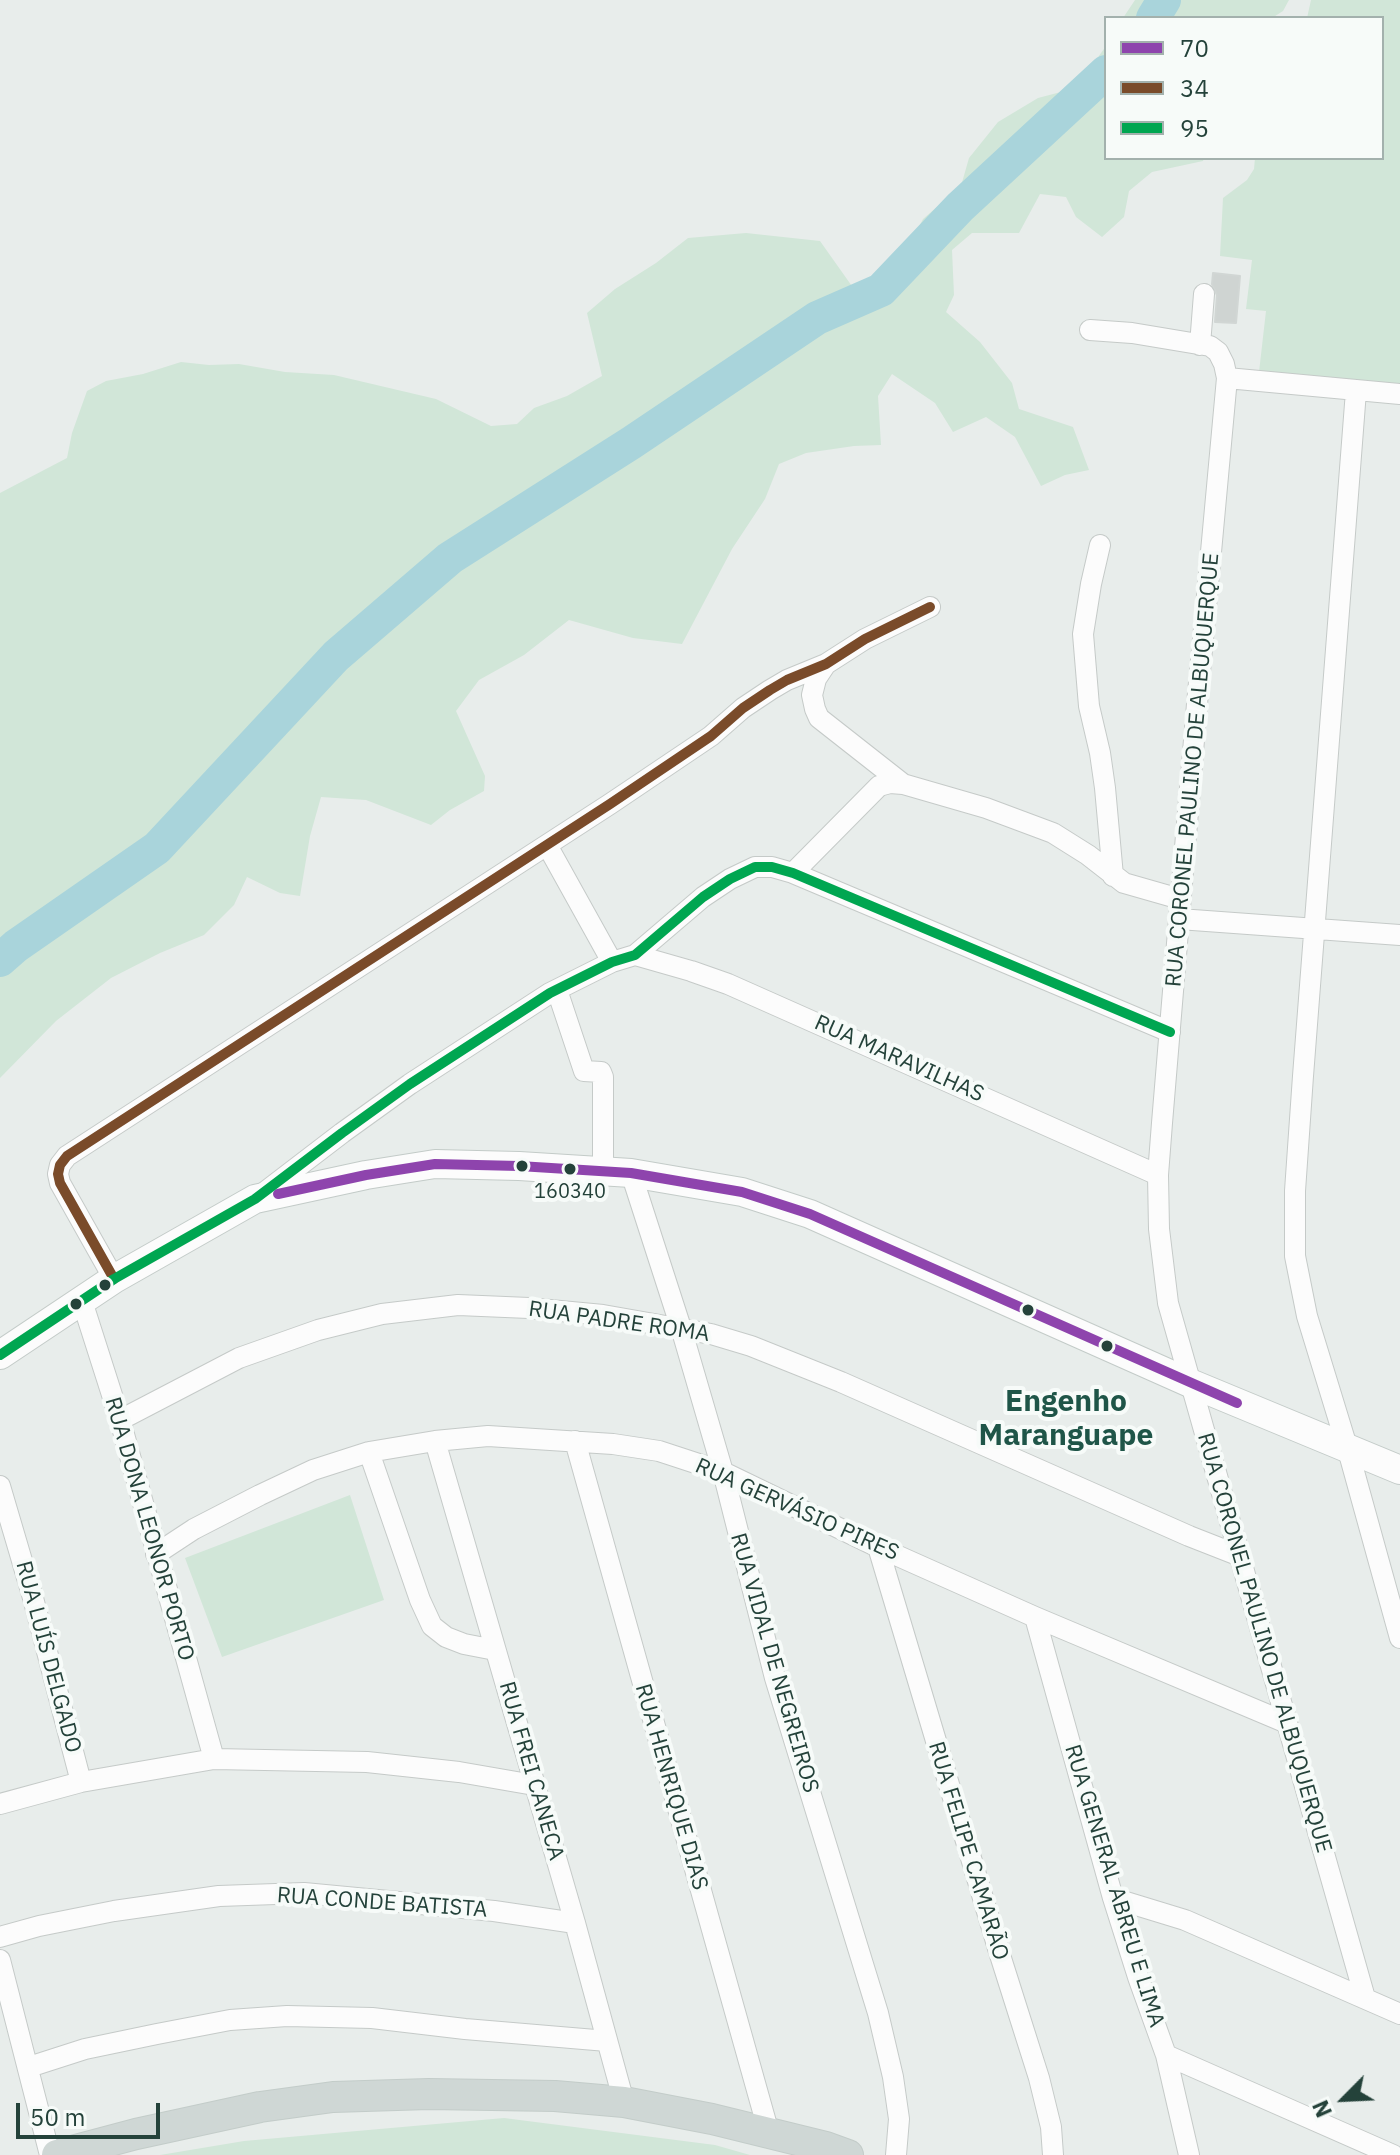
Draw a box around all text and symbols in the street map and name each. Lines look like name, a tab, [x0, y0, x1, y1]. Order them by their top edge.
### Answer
legend	[1104, 16, 1384, 160]
text: 70	[1180, 32, 1209, 64]
text: 34	[1180, 72, 1209, 104]
text: 95	[1180, 112, 1209, 144]
street label: RUA CORONEL PAULINO DE ALBUQUERQUE	[1161, 552, 1225, 988]
street label: RUA MARAVILHAS	[810, 1010, 988, 1108]
unlabelled marker	[514, 1158, 530, 1174]
marker: 160340	[562, 1161, 578, 1177]
place label: 160340	[534, 1180, 606, 1204]
unlabelled marker	[97, 1277, 113, 1293]
unlabelled marker	[68, 1296, 84, 1312]
street label: RUA PADRE ROMA	[527, 1296, 711, 1348]
unlabelled marker	[1020, 1302, 1036, 1318]
unlabelled marker	[1099, 1338, 1115, 1354]
district label: Engenho Maranguape	[979, 1384, 1153, 1454]
street label: RUA DONA LEONOR PORTO	[99, 1394, 199, 1664]
street label: RUA CORONEL PAULINO DE ALBUQUERQUE	[1191, 1430, 1337, 1856]
street label: RUA GERVÁSIO PIRES	[691, 1453, 903, 1567]
street label: RUA VIDAL DE NEGREIROS	[724, 1530, 824, 1796]
street label: RUA LUÍS DELGADO	[10, 1558, 86, 1756]
street label: RUA FREI CANECA	[493, 1679, 569, 1863]
street label: RUA HENRIQUE DIAS	[629, 1681, 713, 1893]
street label: RUA FELIPE CAMARÃO	[922, 1739, 1014, 1963]
street label: RUA GENERAL ABREU E LIMA	[1058, 1742, 1170, 2030]
street label: RUA CONDE BATISTA	[276, 1882, 488, 1924]
north arrow	[1304, 2059, 1384, 2139]
scale bar	[20, 2087, 164, 2137]
text: N	[1305, 2096, 1338, 2122]
text: 50 m	[30, 2101, 85, 2133]

